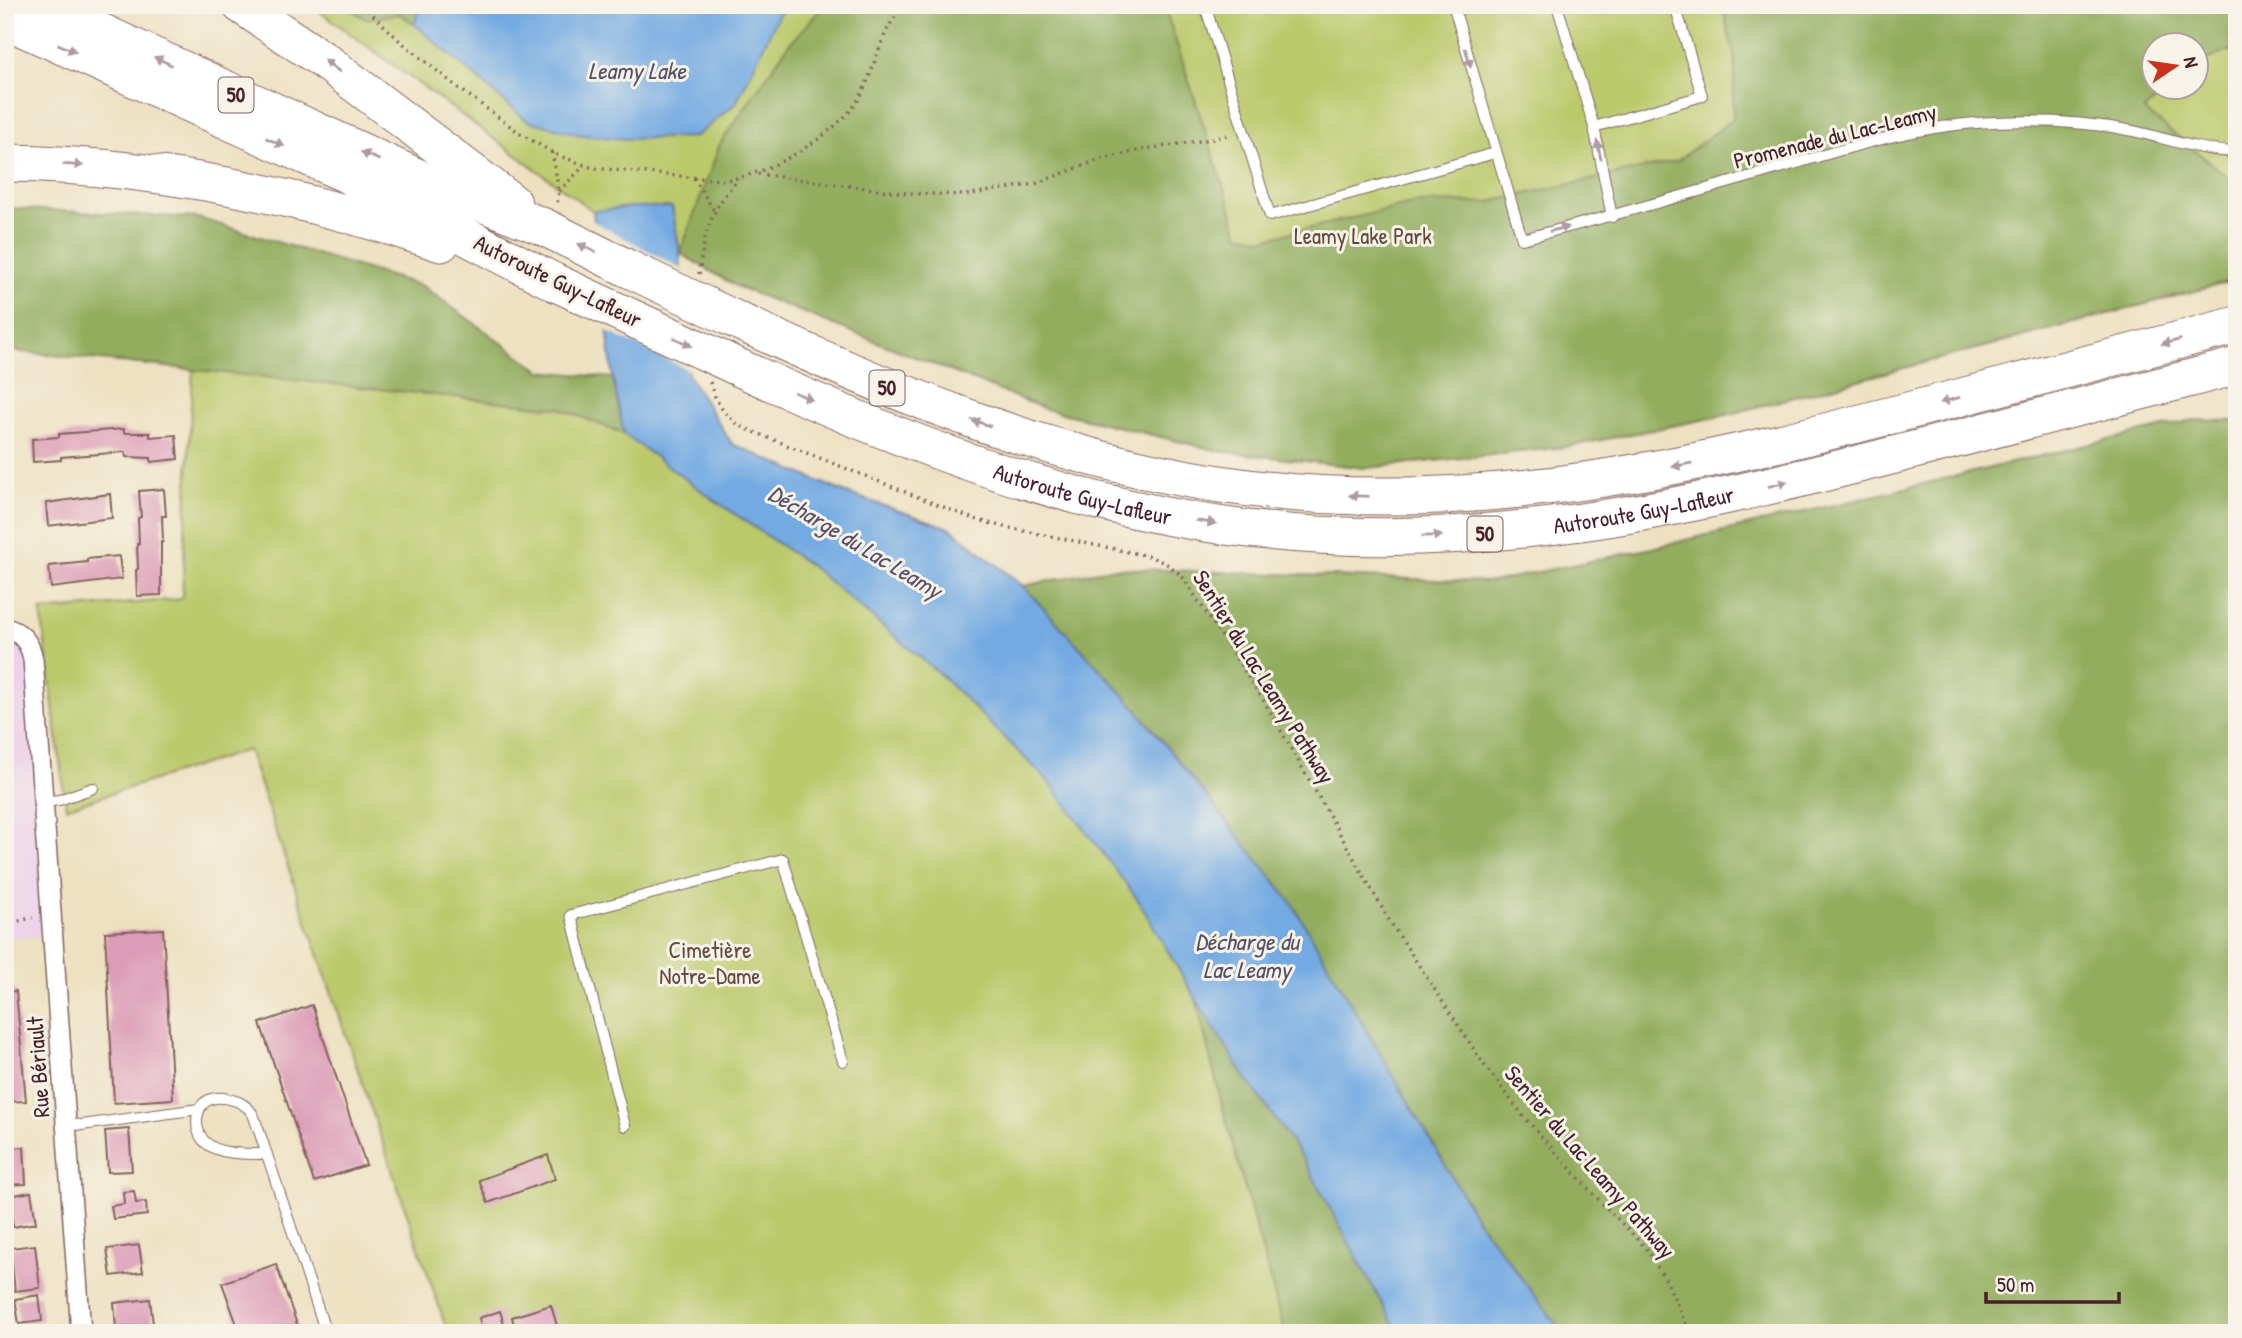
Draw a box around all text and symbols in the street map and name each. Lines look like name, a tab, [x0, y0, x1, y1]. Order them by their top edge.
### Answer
north arrow	[2140, 32, 2210, 102]
one-way arrow	[57, 43, 78, 54]
one-way arrow	[1463, 47, 1474, 69]
water label: Leamy Lake	[588, 54, 687, 87]
text: N	[2178, 54, 2205, 70]
one-way arrow	[153, 55, 173, 67]
one-way arrow	[323, 60, 341, 74]
road number: 50	[218, 78, 254, 112]
street label: Promenade du Lac-Leamy	[1730, 95, 1940, 176]
one-way arrow	[265, 136, 285, 148]
one-way arrow	[1593, 139, 1604, 161]
one-way arrow	[359, 150, 380, 161]
one-way arrow	[63, 160, 85, 171]
park label: Leamy Lake Park	[1294, 220, 1432, 251]
one-way arrow	[1548, 224, 1570, 235]
street label: Autoroute Guy-Lafleur	[469, 226, 647, 335]
one-way arrow	[577, 242, 597, 253]
one-way arrow	[673, 336, 693, 347]
one-way arrow	[2160, 338, 2181, 348]
road number: 50	[870, 370, 904, 406]
one-way arrow	[792, 391, 813, 402]
one-way arrow	[1940, 395, 1961, 405]
one-way arrow	[971, 417, 992, 428]
street label: Autoroute Guy-Lafleur	[990, 455, 1175, 532]
one-way arrow	[1671, 460, 1693, 471]
water label: Décharge du Lac Leamy	[762, 477, 951, 608]
street label: Autoroute Guy-Lafleur	[1551, 478, 1737, 541]
one-way arrow	[1767, 479, 1789, 490]
one-way arrow	[1347, 490, 1369, 501]
road number: 50	[1468, 516, 1502, 552]
one-way arrow	[1195, 517, 1217, 528]
one-way arrow	[1422, 531, 1444, 542]
street label: Sentier du Lac Leamy Pathway	[1186, 564, 1343, 790]
water label: Décharge du Lac Leamy	[1195, 925, 1301, 986]
park label: Cimetière Notre-Dame	[659, 934, 761, 991]
street label: Rue Bériault	[18, 1014, 56, 1119]
street label: Sentier du Lac Leamy Pathway	[1498, 1059, 1683, 1265]
scale bar	[1986, 1261, 2120, 1305]
text: 50 m	[1997, 1270, 2034, 1299]

